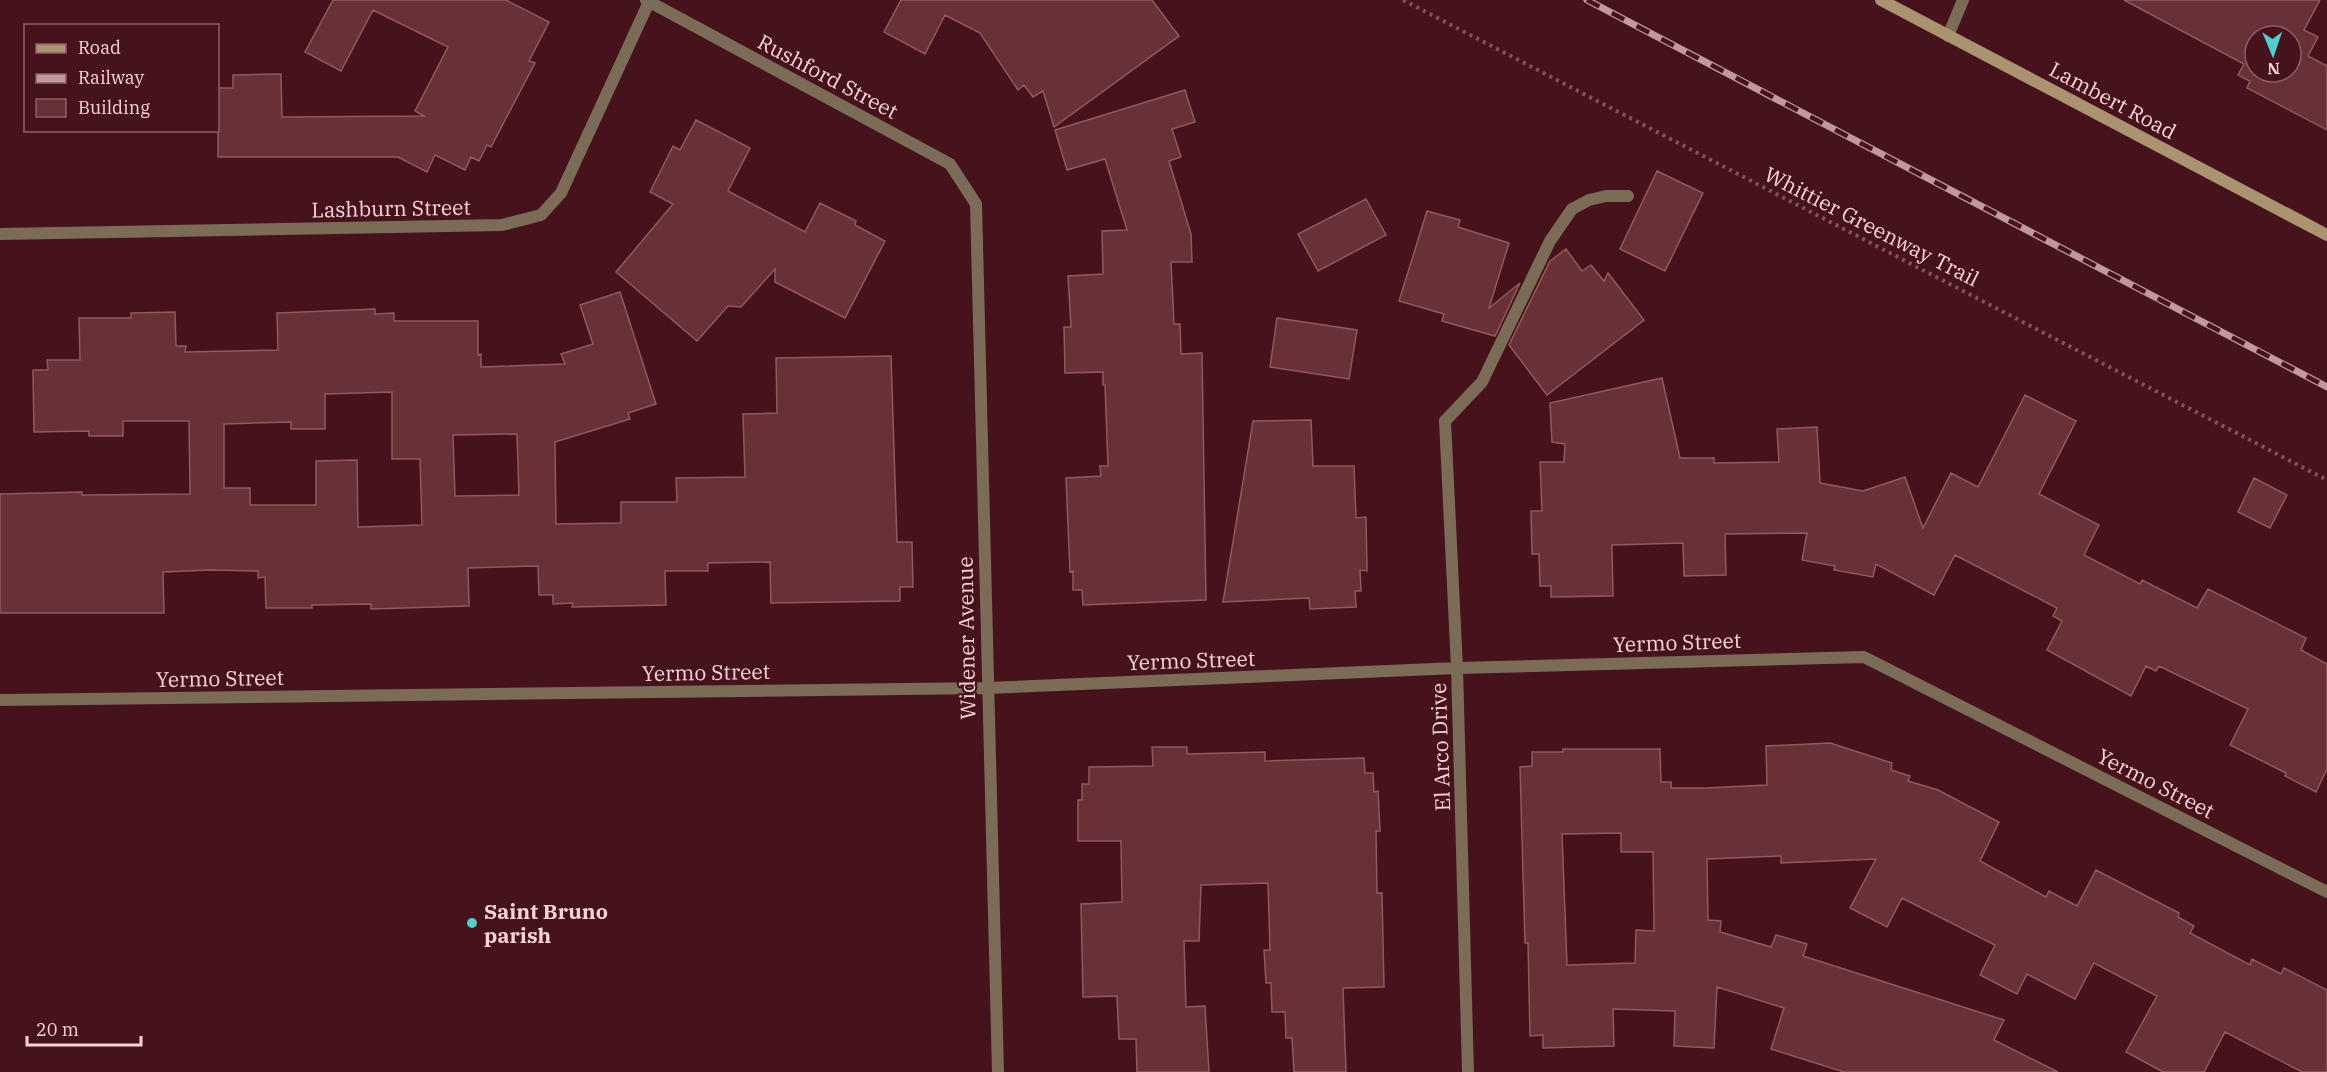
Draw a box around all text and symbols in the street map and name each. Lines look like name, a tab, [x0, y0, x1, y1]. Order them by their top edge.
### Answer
legend	[24, 24, 219, 132]
north arrow	[2243, 24, 2303, 84]
street label: Rushford Street	[753, 27, 903, 125]
text: Road	[78, 36, 121, 59]
street label: Lambert Road	[2045, 55, 2182, 145]
text: N	[2267, 59, 2280, 79]
text: Railway	[78, 66, 144, 89]
text: Building	[78, 96, 150, 119]
street label: Whittier Greenway Trail	[1760, 160, 1984, 292]
street label: Lashburn Street	[311, 193, 471, 223]
street label: Widener Avenue	[951, 556, 981, 720]
street label: Yermo Street	[1612, 626, 1742, 658]
street label: Yermo Street	[1126, 644, 1256, 676]
street label: Yermo Street	[642, 657, 770, 687]
street label: Yermo Street	[156, 663, 284, 693]
street label: El Arco Drive	[1424, 682, 1456, 812]
street label: Yermo Street	[2093, 741, 2219, 825]
place label: Saint Bruno parish	[484, 897, 608, 949]
marker: Saint Bruno parish	[465, 916, 479, 930]
scale bar	[27, 1009, 141, 1047]
text: 20 m	[36, 1018, 79, 1041]

